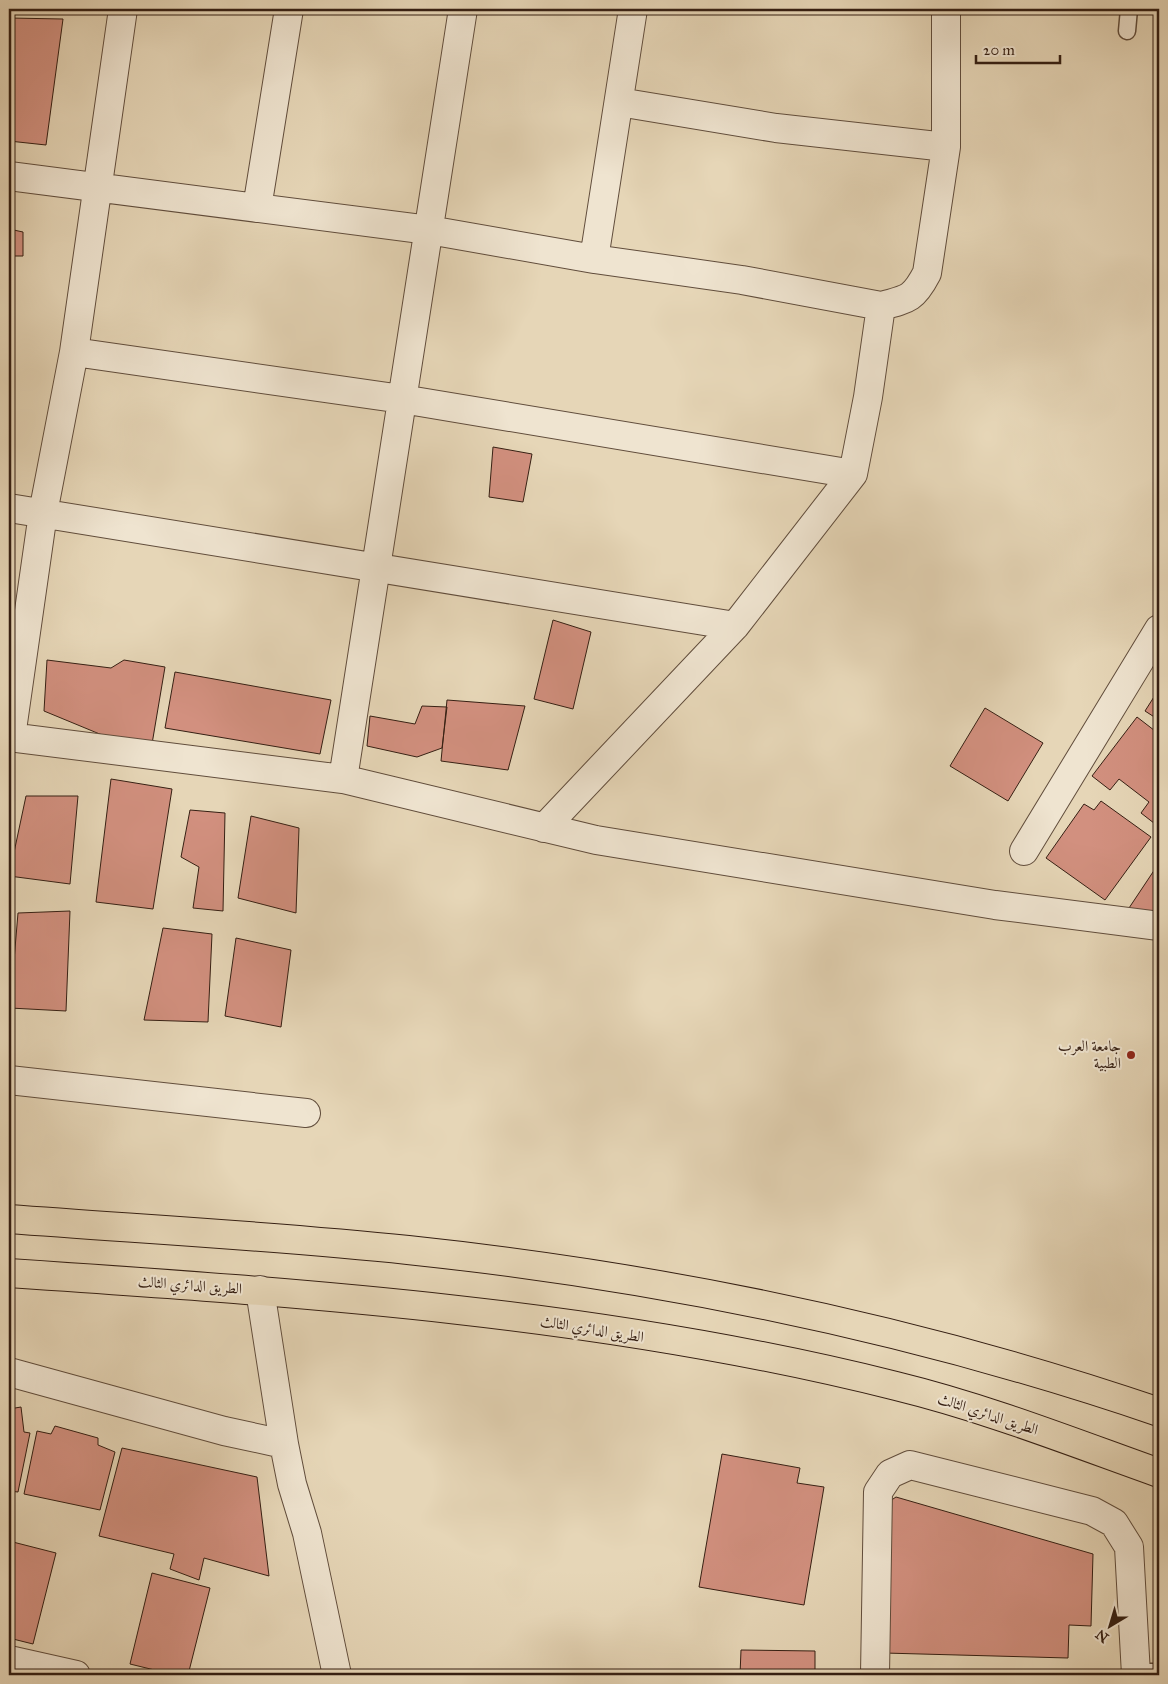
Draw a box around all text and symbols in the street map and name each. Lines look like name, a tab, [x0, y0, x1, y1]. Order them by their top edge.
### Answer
scale bar	[976, 32, 1059, 64]
text: 20 m	[983, 41, 1015, 59]
place label: جامعة العرب الطبية	[1058, 1037, 1121, 1072]
marker: جامعة العرب الطبية	[1125, 1049, 1137, 1061]
street label: الطريق الدائري الثالث	[137, 1272, 243, 1301]
street label: الطريق الدائري الثالث	[538, 1312, 645, 1349]
street label: الطريق الدائري الثالث	[935, 1389, 1041, 1442]
north arrow	[1086, 1602, 1136, 1652]
text: N	[1092, 1625, 1112, 1646]

